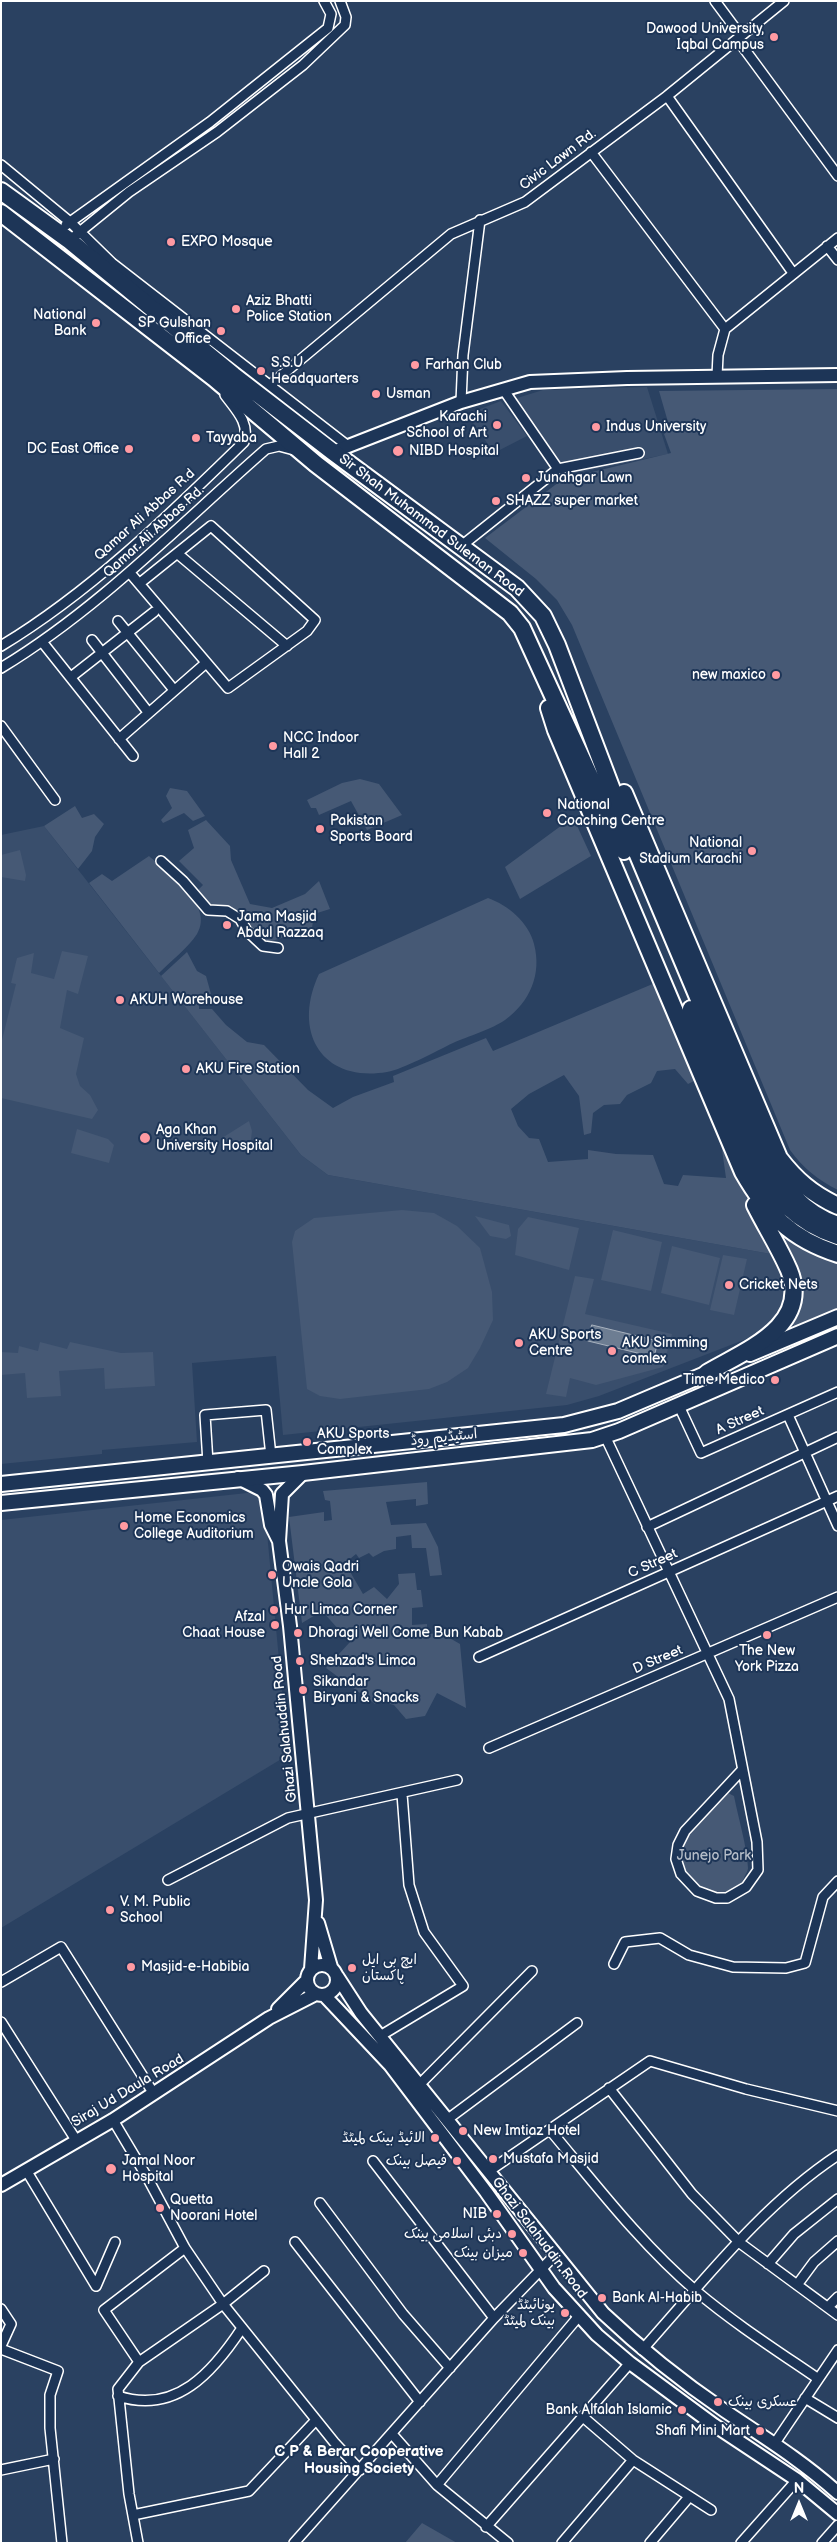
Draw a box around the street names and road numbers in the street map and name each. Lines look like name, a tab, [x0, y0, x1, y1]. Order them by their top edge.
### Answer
street label: Civic Lawn Rd.	[516, 126, 600, 194]
street label: Sir Shah Muhammad Suleman Road	[335, 451, 527, 601]
street label: Qamar Ali Abbas R.d	[91, 465, 199, 565]
street label: Qamar Ali Abbas Rd.	[100, 482, 208, 582]
street label: A Street	[713, 1403, 767, 1439]
street label: اسٹیڈیم روڈ	[410, 1426, 478, 1450]
street label: C Street	[626, 1546, 680, 1582]
street label: D Street	[631, 1642, 685, 1678]
street label: Ghazi Salahuddin Road	[269, 1655, 301, 1803]
street label: Siraj Ud Daula Road	[69, 2051, 187, 2131]
street label: Ghazi Salahuddin Road	[488, 2174, 590, 2302]

